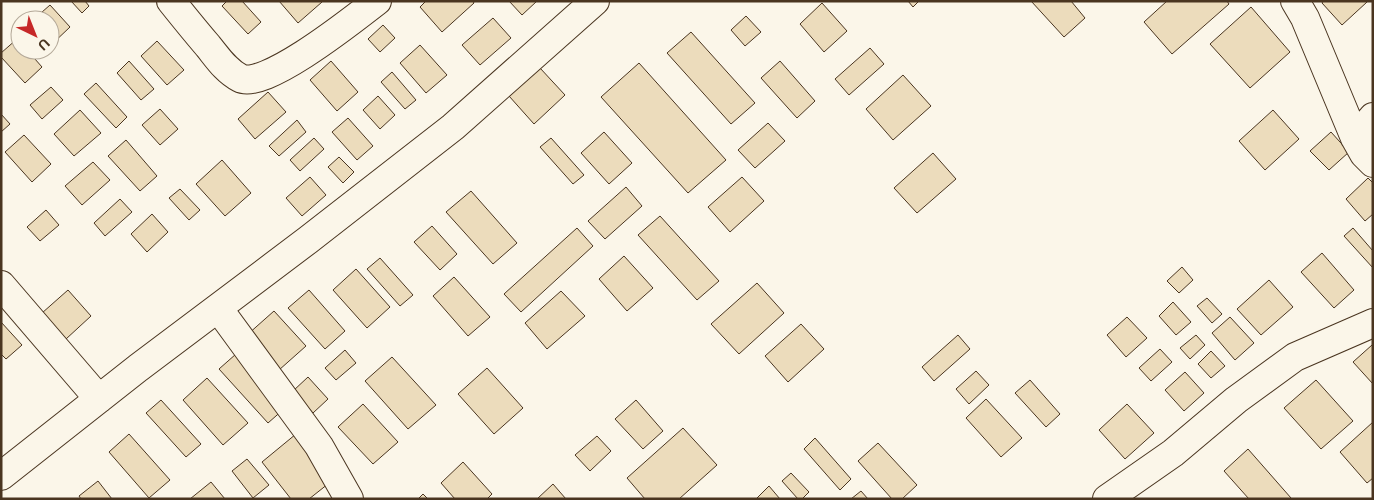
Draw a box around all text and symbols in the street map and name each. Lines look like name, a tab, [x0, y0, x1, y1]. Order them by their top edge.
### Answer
north arrow	[10, 10, 60, 60]
text: U	[35, 35, 53, 54]

